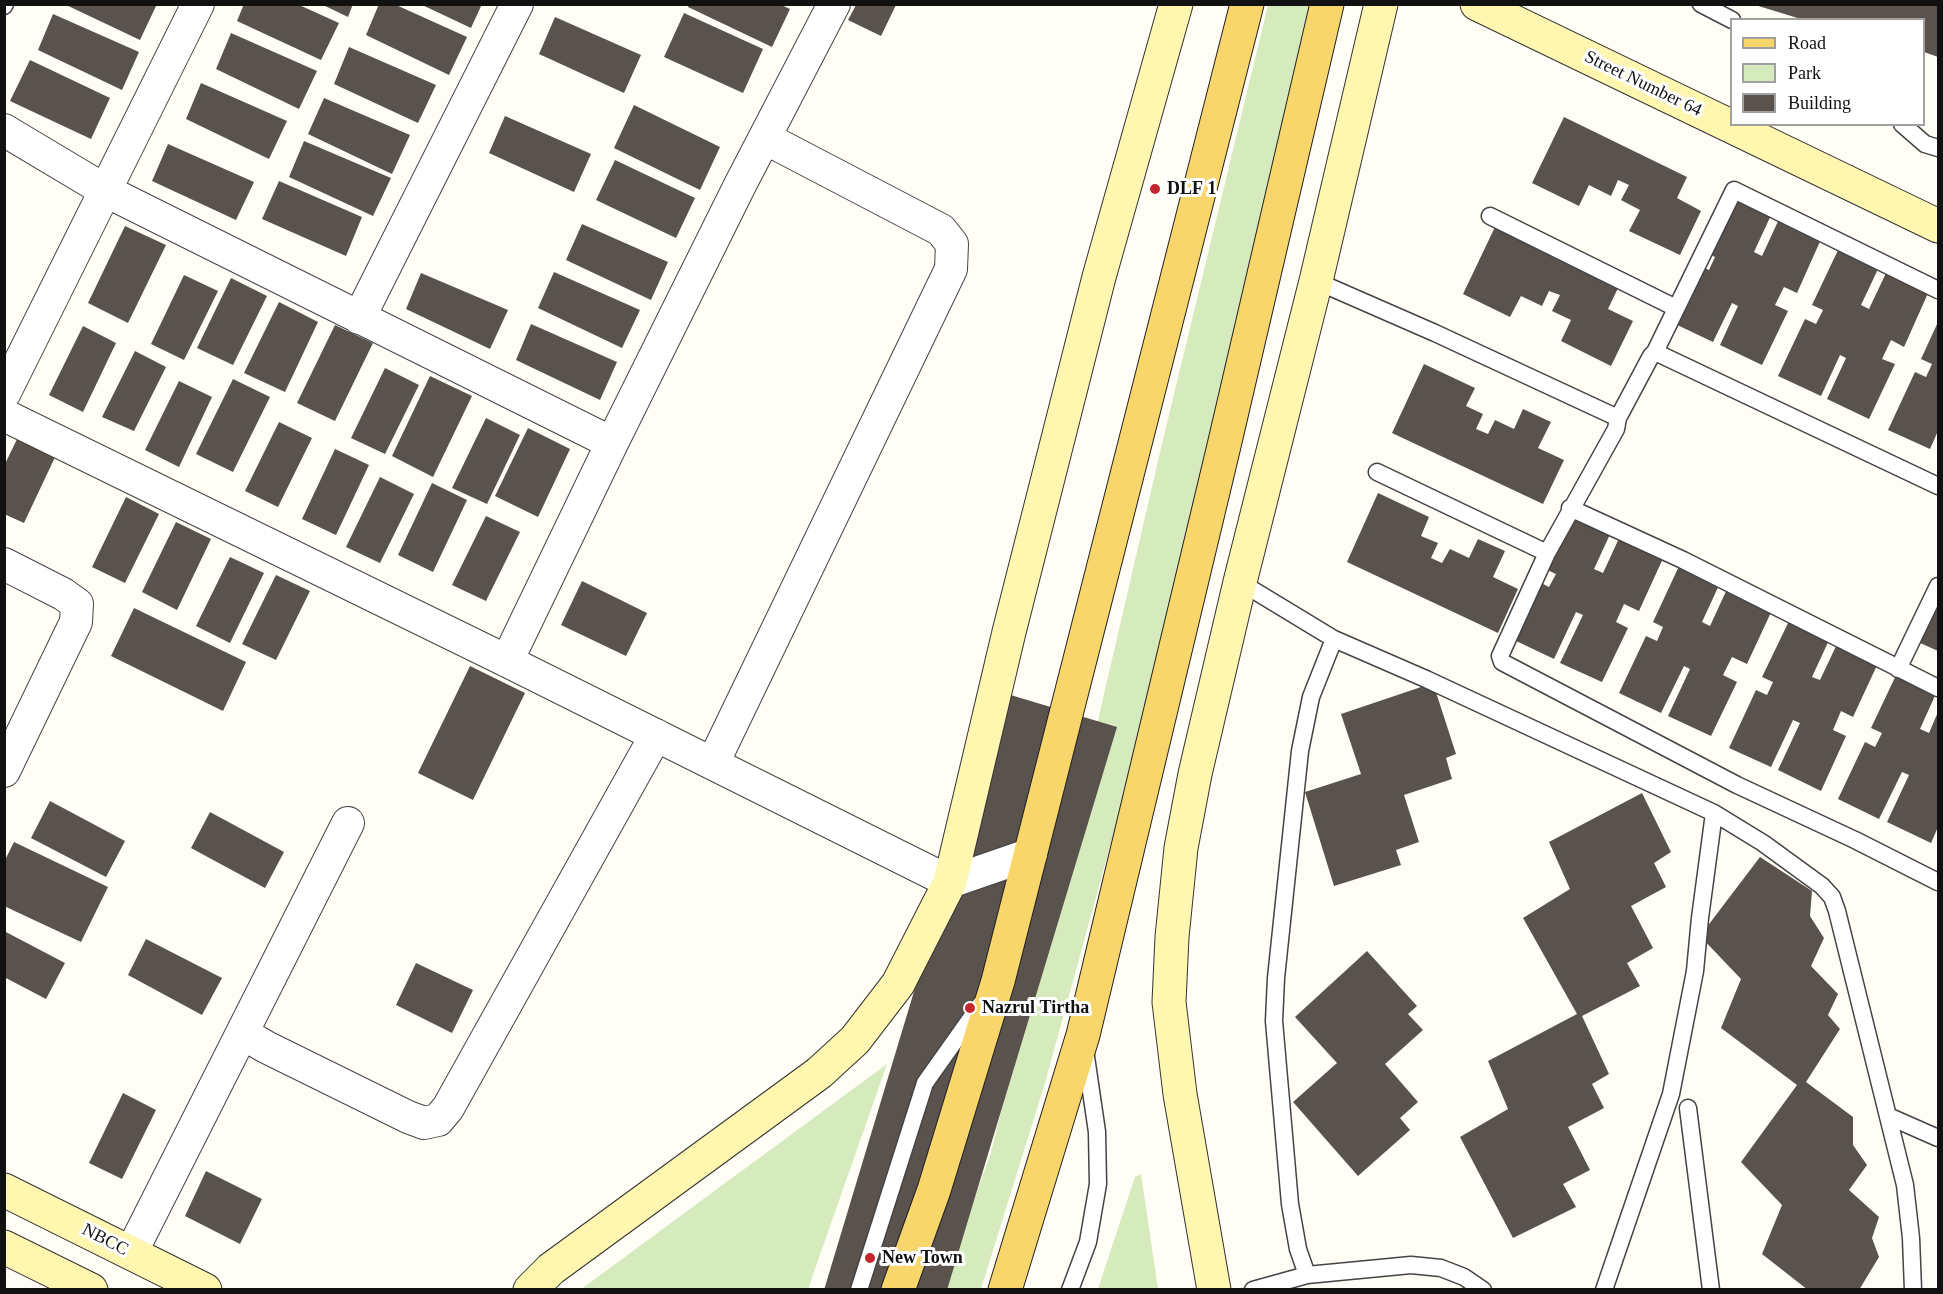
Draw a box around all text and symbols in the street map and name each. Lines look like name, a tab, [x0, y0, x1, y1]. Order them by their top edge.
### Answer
legend	[1730, 18, 1925, 126]
text: Road	[1788, 33, 1826, 53]
street label: Street Number 64	[1581, 46, 1705, 122]
text: Park	[1788, 63, 1821, 83]
text: Building	[1788, 93, 1851, 113]
place label: DLF 1	[1167, 178, 1216, 200]
marker: DLF 1	[1148, 182, 1162, 196]
place label: Nazrul Tirtha	[982, 997, 1089, 1019]
marker: Nazrul Tirtha	[963, 1001, 977, 1015]
street label: NBCC	[78, 1219, 132, 1261]
place label: New Town	[882, 1247, 963, 1269]
marker: New Town	[863, 1251, 877, 1265]

